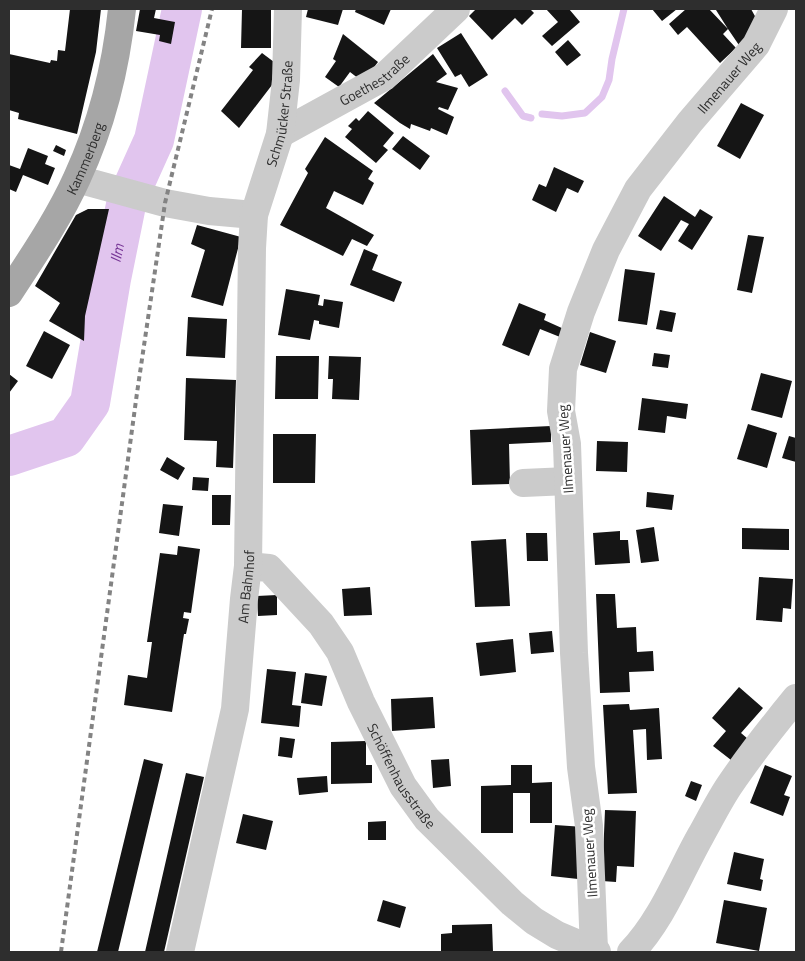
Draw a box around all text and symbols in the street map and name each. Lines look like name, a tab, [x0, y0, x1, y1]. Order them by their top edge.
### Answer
street label: Ilmenauer Weg	[692, 37, 765, 118]
street label: Goethestraße	[335, 48, 414, 110]
street label: Schmücker Straße	[260, 60, 297, 169]
street label: Kammerberg	[60, 119, 109, 198]
water label: Ilm	[103, 241, 129, 264]
street label: Ilmenauer Weg	[551, 404, 579, 494]
street label: Am Bahnhof	[232, 550, 259, 624]
street label: Schöffenhausstraße	[363, 719, 441, 833]
street label: Ilmenauer Weg	[575, 808, 603, 898]

